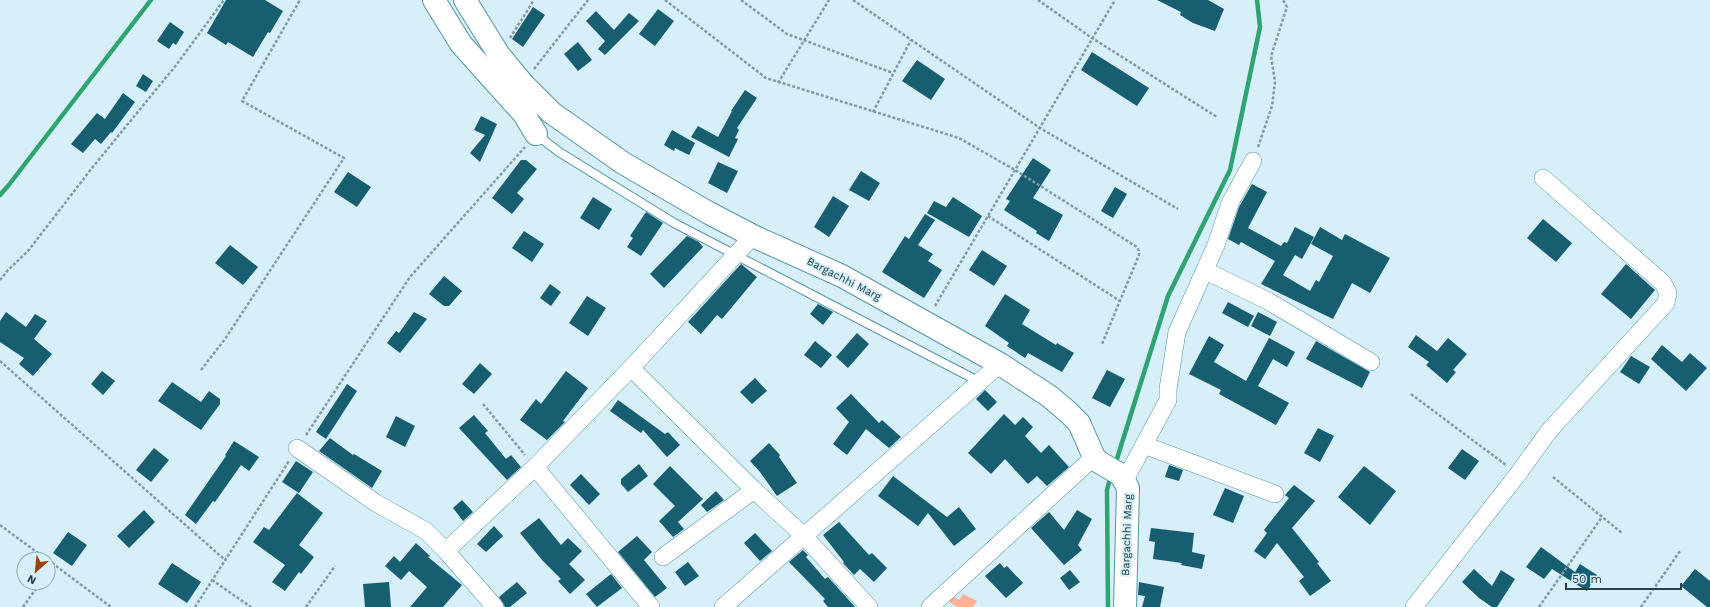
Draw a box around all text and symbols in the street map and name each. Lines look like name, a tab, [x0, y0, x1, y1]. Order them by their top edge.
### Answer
street label: Bargachhi Marg	[805, 255, 884, 303]
street label: Bargachhi Marg	[1119, 494, 1135, 576]
north arrow	[16, 551, 56, 591]
scale bar	[1566, 565, 1681, 591]
text: N	[25, 572, 38, 587]
text: 50 m	[1572, 572, 1602, 586]

